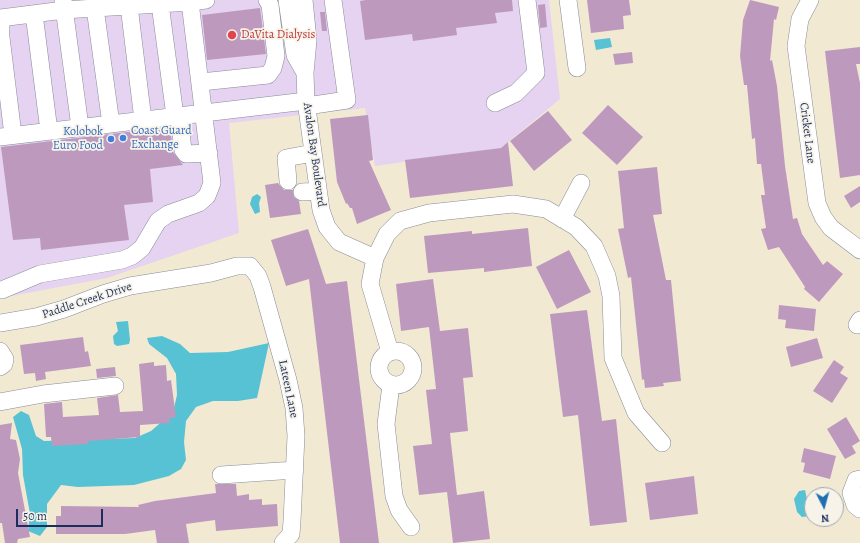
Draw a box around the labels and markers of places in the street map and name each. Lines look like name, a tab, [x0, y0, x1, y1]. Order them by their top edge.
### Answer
place label: DaVita Dialysis	[241, 28, 315, 42]
marker: DaVita Dialysis	[226, 29, 238, 41]
place label: Coast Guard Exchange	[131, 124, 192, 152]
place label: Kolobok Euro Food	[53, 125, 103, 153]
marker: Coast Guard Exchange	[118, 133, 128, 143]
marker: Kolobok Euro Food	[106, 134, 116, 144]

